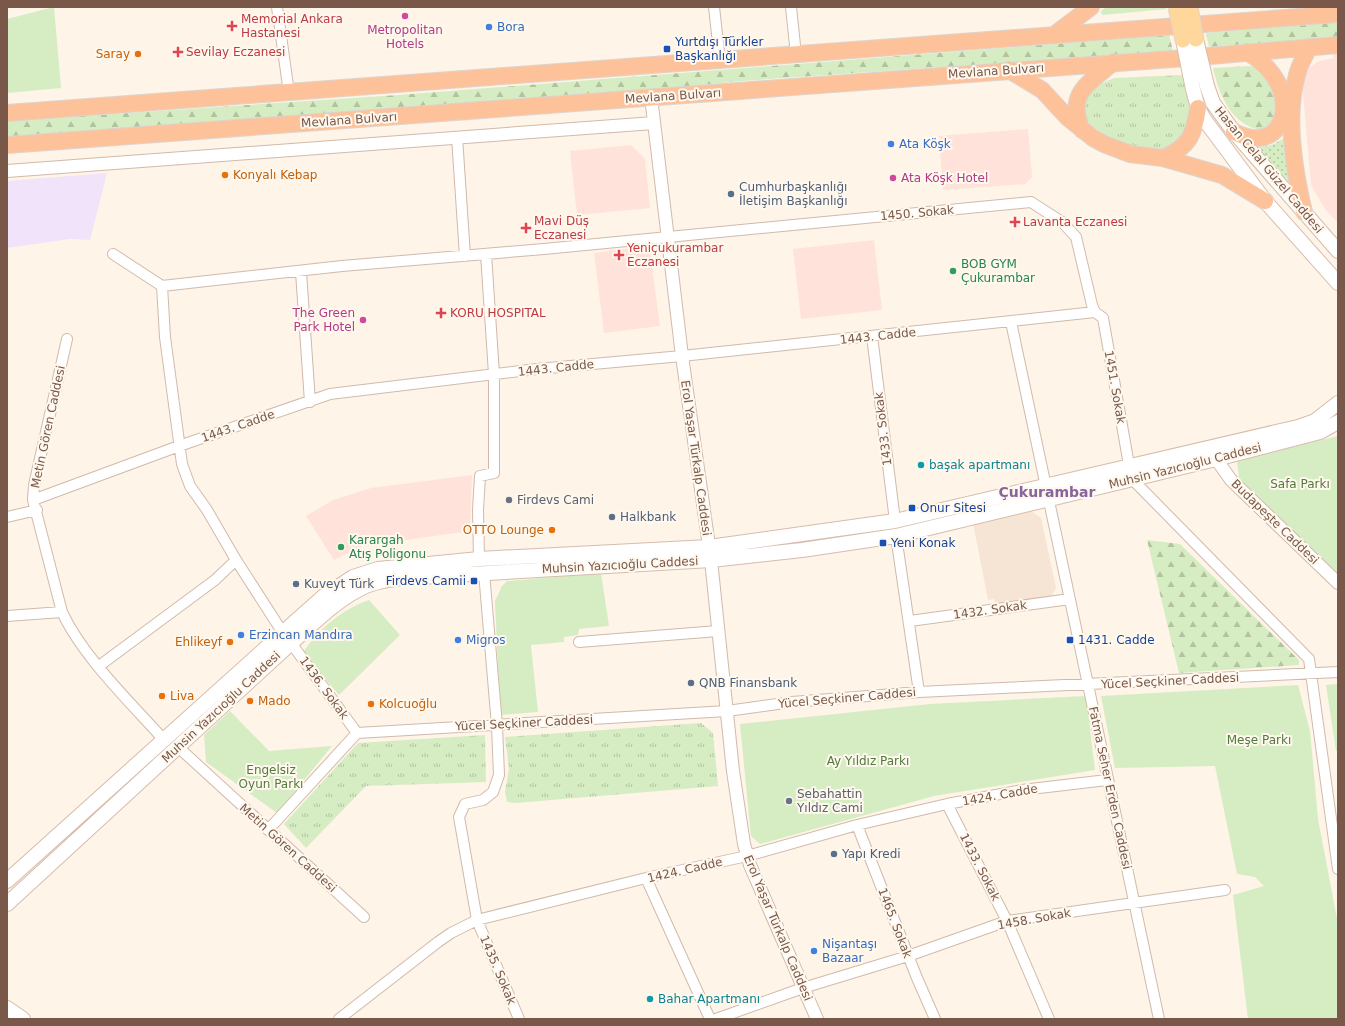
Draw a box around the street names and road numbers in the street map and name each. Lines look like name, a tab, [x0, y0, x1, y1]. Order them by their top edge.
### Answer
street label: Mevlana Bulvarı	[948, 61, 1044, 81]
street label: Mevlana Bulvarı	[625, 86, 721, 106]
street label: Hasan Celal Güzel Caddesi	[1212, 104, 1326, 236]
street label: Mevlana Bulvarı	[301, 110, 397, 130]
street label: 1450. Sokak	[879, 203, 955, 223]
street label: 1443. Cadde	[839, 325, 917, 347]
street label: 1451. Sokak	[1102, 349, 1128, 425]
street label: 1443. Cadde	[517, 357, 595, 379]
street label: Metin Gören Caddesi	[28, 364, 68, 490]
street label: Erol Yaşar Türkalp Caddesi	[678, 379, 714, 537]
street label: 1433. Sokak	[872, 391, 894, 467]
street label: 1443. Cadde	[200, 407, 276, 445]
street label: Muhsin Yazıcıoğlu Caddesi	[1107, 440, 1263, 492]
street label: Budapeşte Caddesi	[1228, 477, 1322, 567]
street label: Muhsin Yazıcıoğlu Caddesi	[541, 554, 699, 576]
street label: 1432. Sokak	[952, 598, 1028, 622]
street label: Muhsin Yazıcıoğlu Caddesi	[159, 648, 283, 766]
street label: 1436. Sokak	[297, 654, 351, 722]
street label: Yücel Seçkiner Caddesi	[1100, 670, 1239, 692]
street label: Yücel Seçkiner Caddesi	[777, 685, 916, 711]
street label: Fatma Seher Erden Caddesi	[1086, 705, 1134, 871]
street label: Yücel Seçkiner Caddesi	[454, 712, 593, 734]
street label: 1424. Cadde	[961, 781, 1039, 809]
street label: Metin Gören Caddesi	[237, 801, 339, 895]
street label: 1433. Sokak	[957, 831, 1003, 903]
street label: Erol Yaşar Türkalp Caddesi	[741, 853, 815, 1003]
street label: 1424. Cadde	[646, 855, 724, 885]
street label: 1465. Sokak	[875, 886, 915, 960]
street label: 1458. Sokak	[996, 906, 1072, 932]
street label: 1435. Sokak	[477, 933, 519, 1007]

